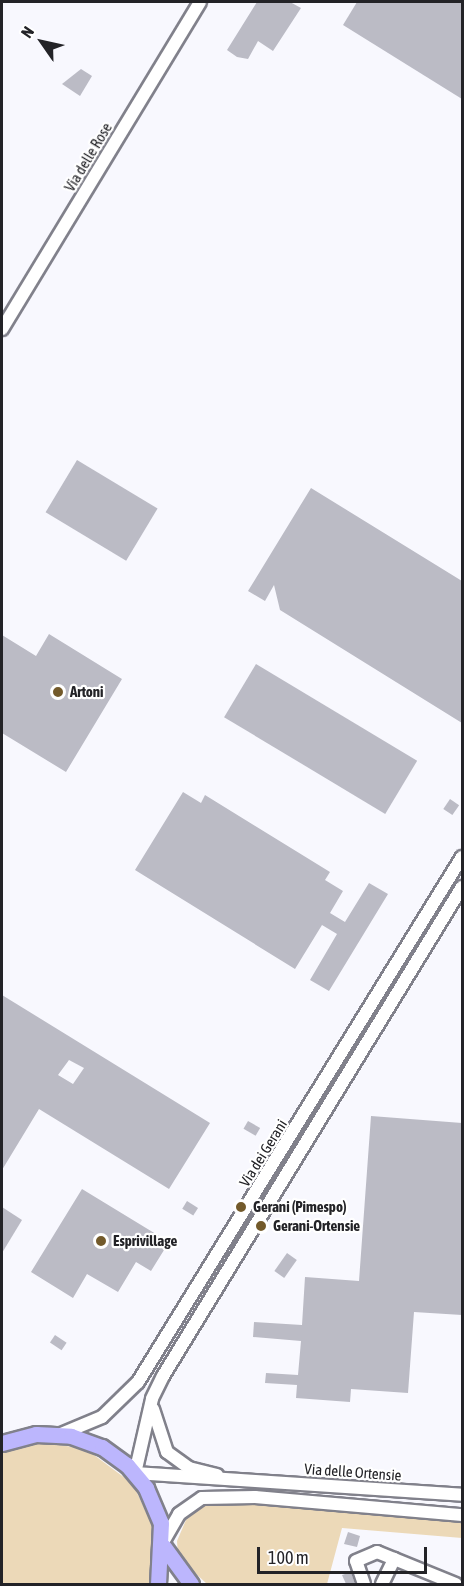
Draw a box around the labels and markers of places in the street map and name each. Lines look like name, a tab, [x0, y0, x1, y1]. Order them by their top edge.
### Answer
place label: Artoni	[70, 683, 104, 701]
marker: Artoni	[51, 685, 65, 699]
place label: Gerani (Pimespo)	[253, 1198, 347, 1216]
marker: Gerani (Pimespo)	[234, 1200, 248, 1214]
place label: Gerani-Ortensie	[273, 1217, 360, 1235]
marker: Gerani-Ortensie	[254, 1219, 268, 1233]
place label: Esprivillage	[113, 1232, 177, 1250]
marker: Esprivillage	[94, 1234, 108, 1248]

